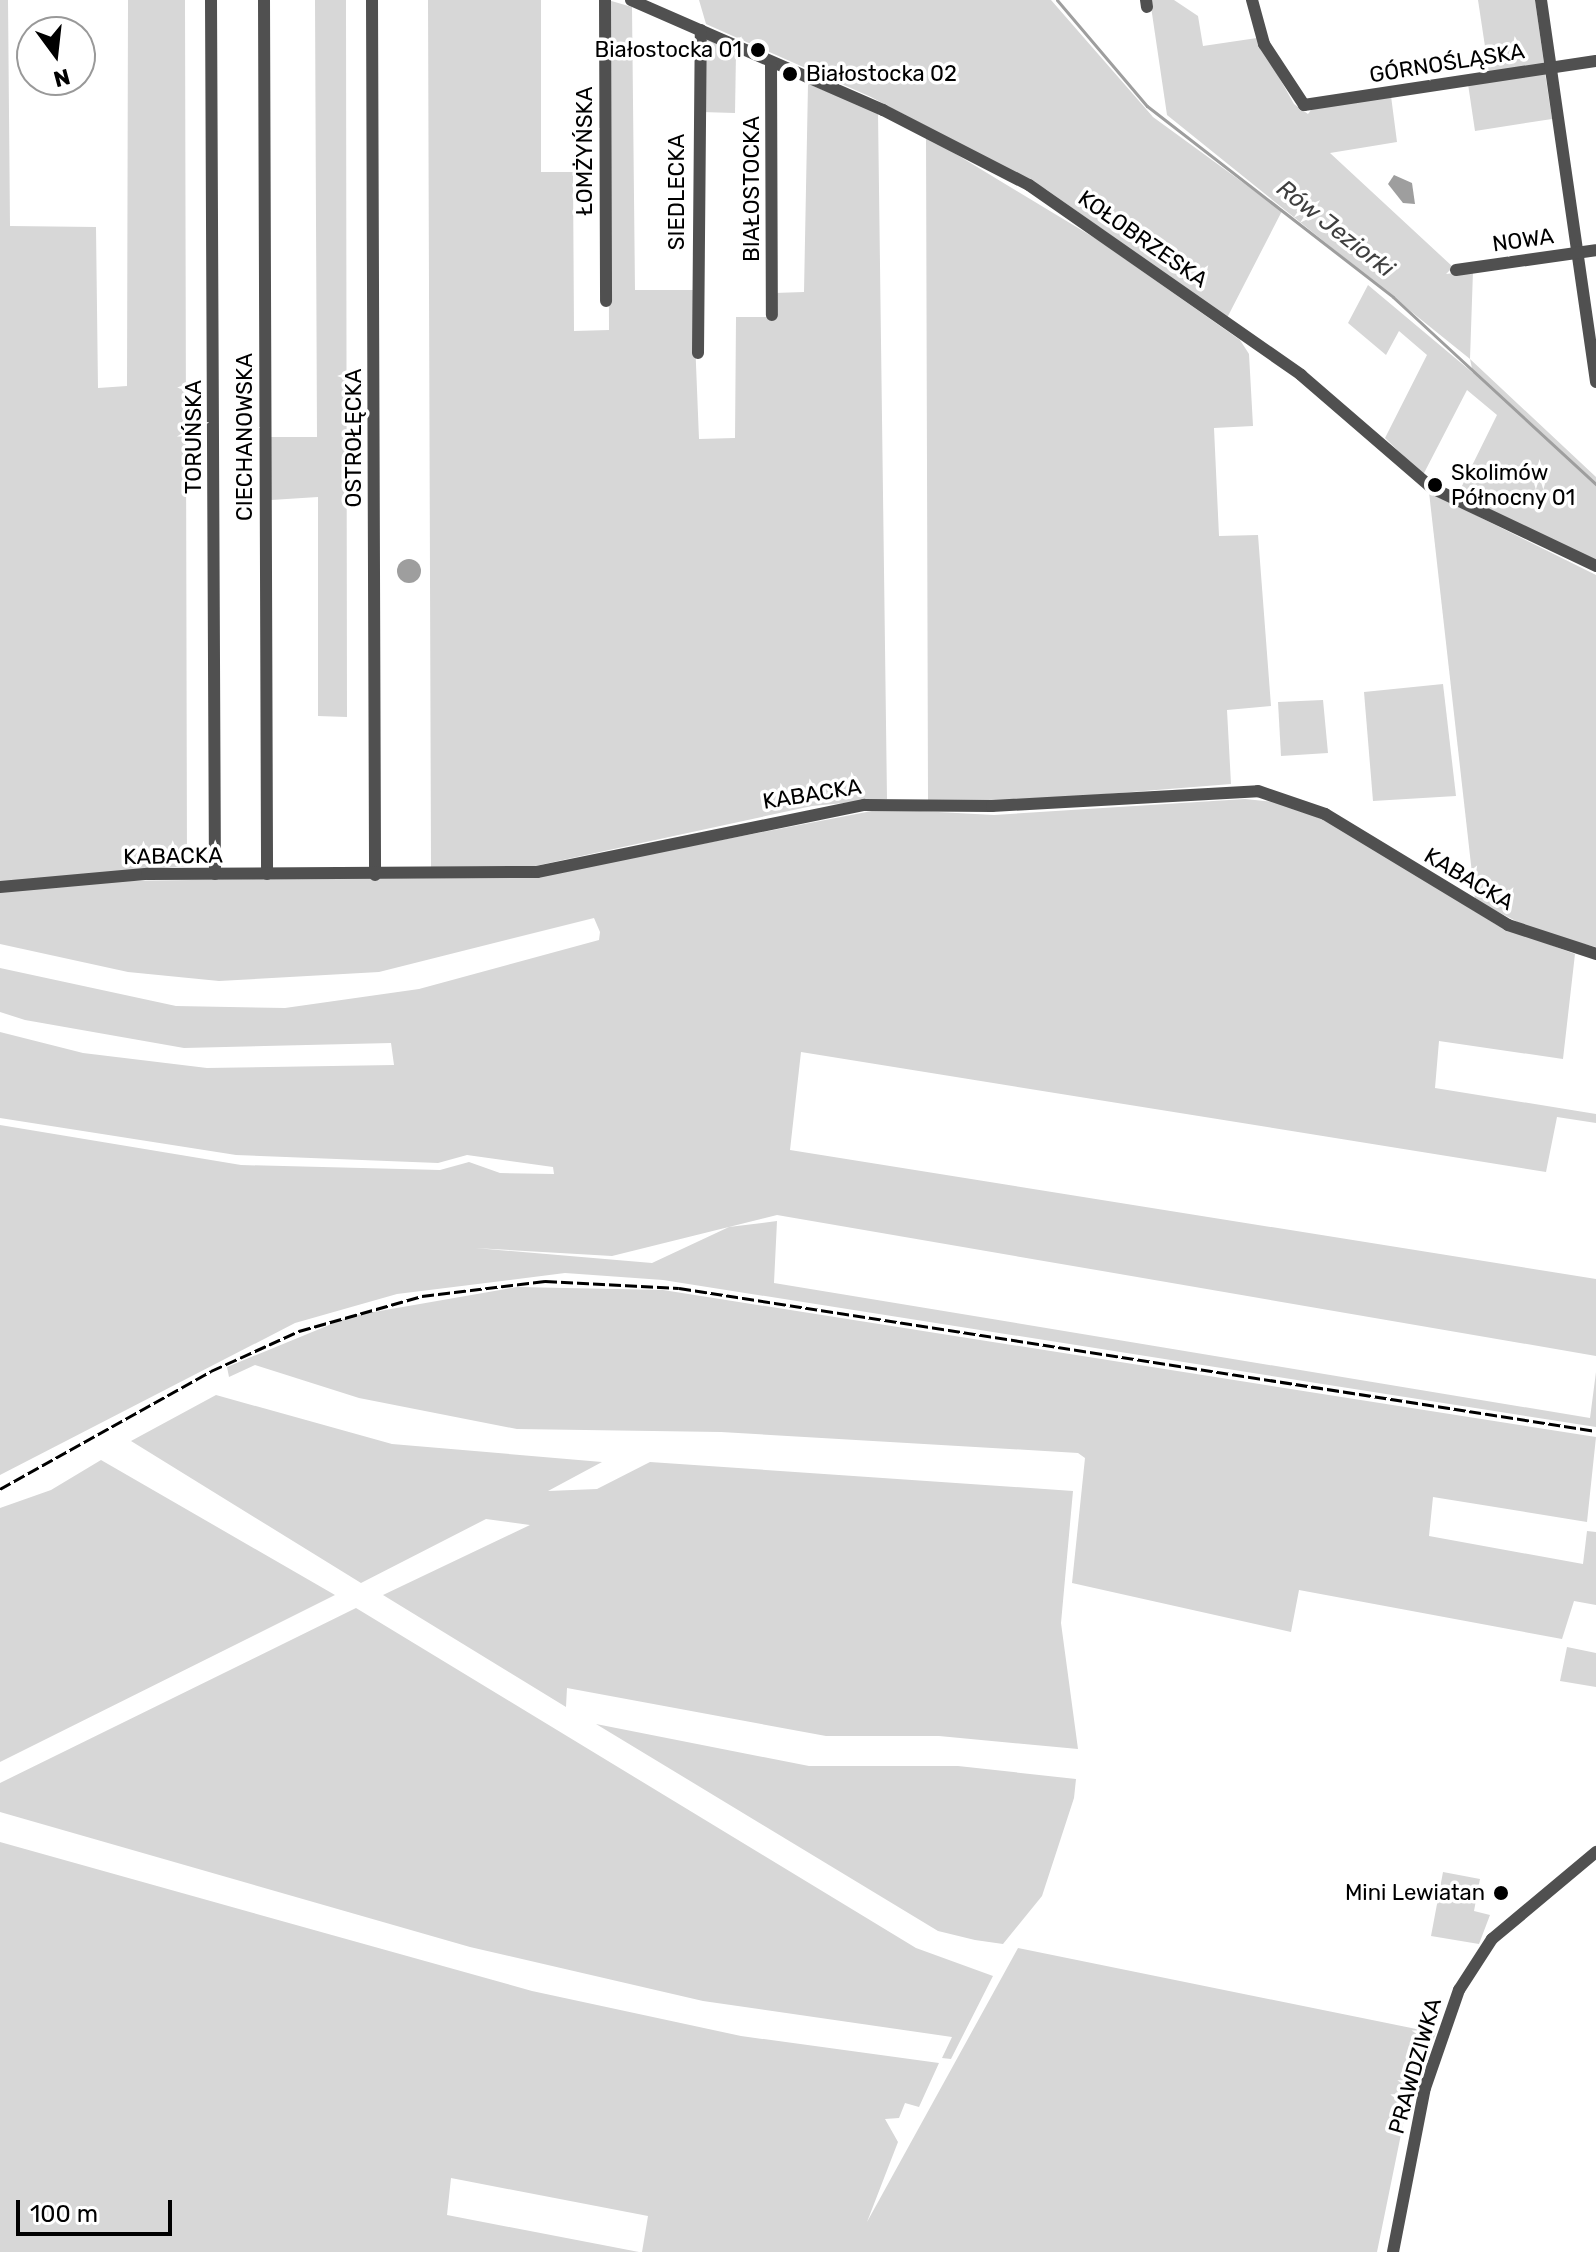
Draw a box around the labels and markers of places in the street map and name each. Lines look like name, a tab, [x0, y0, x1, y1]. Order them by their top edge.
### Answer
place label: Białostocka 01	[595, 37, 742, 63]
marker: Białostocka 01	[749, 41, 767, 59]
place label: Białostocka 02	[806, 61, 957, 87]
marker: Białostocka 02	[781, 65, 799, 83]
place label: Skolimów Północny 01	[1451, 459, 1576, 510]
marker: Skolimów Północny 01	[1426, 476, 1444, 494]
place label: Mini Lewiatan	[1345, 1880, 1485, 1906]
marker: Mini Lewiatan	[1492, 1884, 1510, 1902]

